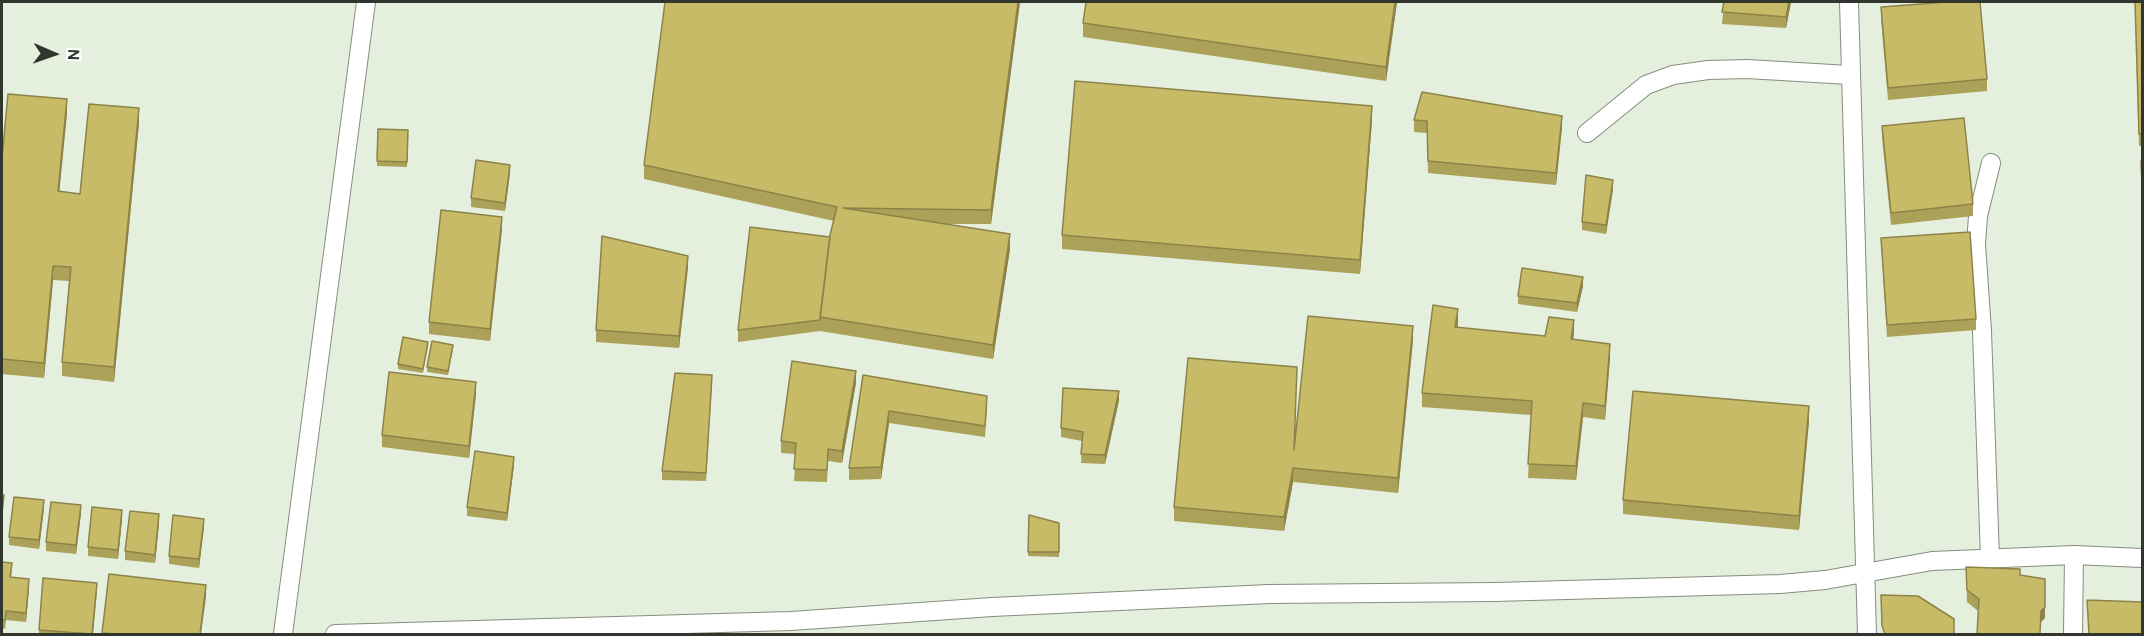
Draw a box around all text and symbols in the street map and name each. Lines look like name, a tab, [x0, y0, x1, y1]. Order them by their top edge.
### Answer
north arrow	[24, 24, 84, 84]
text: N	[62, 49, 82, 61]

